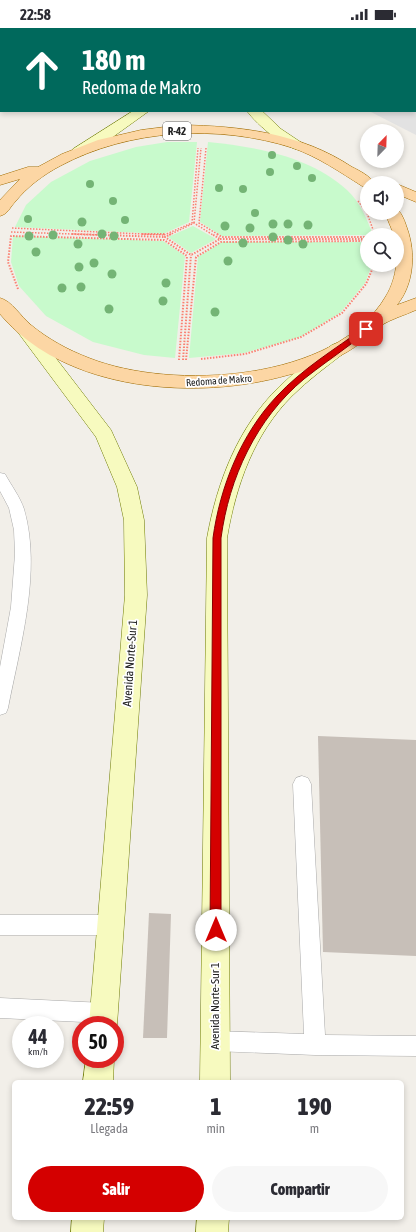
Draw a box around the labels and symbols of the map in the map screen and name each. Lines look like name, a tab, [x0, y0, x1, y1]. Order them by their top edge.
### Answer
road number: R-42	[163, 122, 191, 140]
north arrow	[360, 124, 404, 168]
pin	[349, 312, 383, 346]
street label: Redoma de Makro	[186, 373, 253, 388]
street label: Avenida Norte-Sur 1	[120, 619, 140, 707]
position arrow	[195, 909, 237, 951]
street label: Avenida Norte-Sur 1	[208, 962, 222, 1050]
speed limit sign: 50	[72, 1016, 124, 1068]

